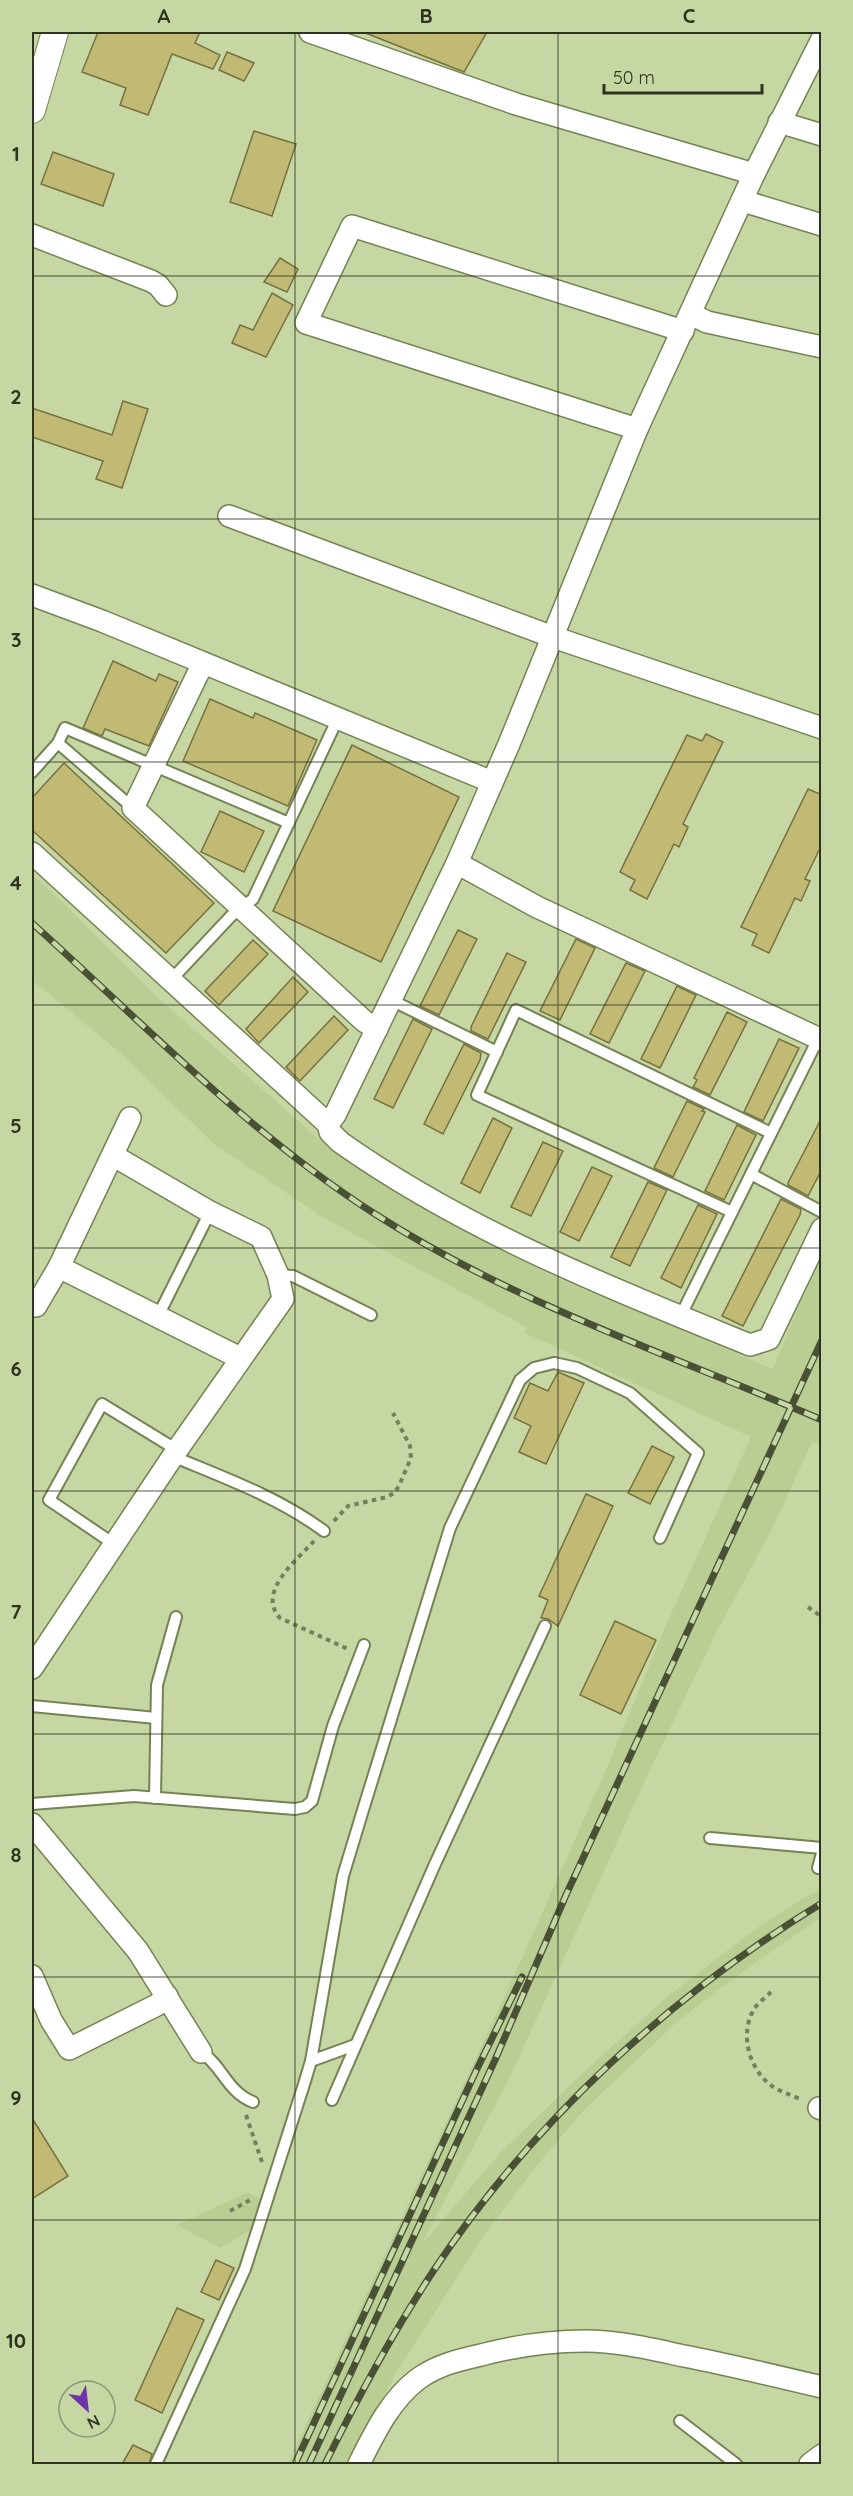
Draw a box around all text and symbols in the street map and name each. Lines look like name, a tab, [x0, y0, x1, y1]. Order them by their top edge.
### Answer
text: A	[158, 3, 171, 28]
text: B	[419, 3, 433, 28]
text: C	[683, 3, 696, 28]
scale bar	[604, 57, 762, 95]
text: 50 m	[613, 66, 655, 89]
text: 1	[12, 141, 20, 166]
text: 2	[10, 384, 22, 409]
text: 3	[11, 627, 21, 652]
text: 4	[10, 870, 22, 895]
text: 5	[10, 1113, 22, 1138]
text: 6	[10, 1356, 22, 1381]
text: 7	[11, 1599, 22, 1624]
text: 8	[11, 1842, 22, 1867]
text: 9	[10, 2085, 22, 2110]
text: 10	[6, 2328, 26, 2353]
north arrow	[57, 2379, 117, 2439]
text: N	[84, 2411, 104, 2434]

